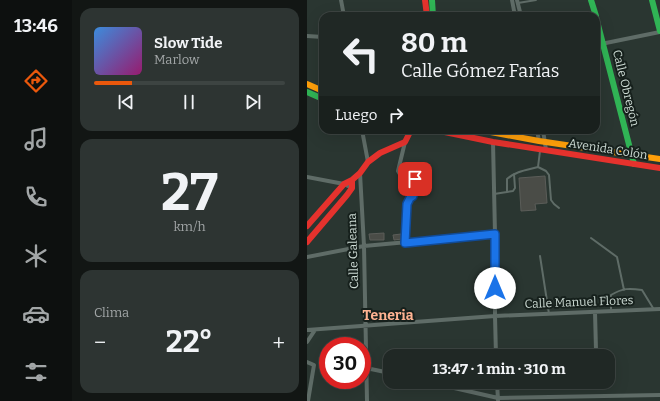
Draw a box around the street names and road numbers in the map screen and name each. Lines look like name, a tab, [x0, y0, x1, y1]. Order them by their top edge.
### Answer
street label: Calle Obregón	[610, 48, 642, 128]
street label: Avenida Colón	[567, 136, 649, 162]
street label: Calle Galeana	[345, 212, 361, 289]
street label: Calle Manuel Flores	[524, 293, 634, 311]

